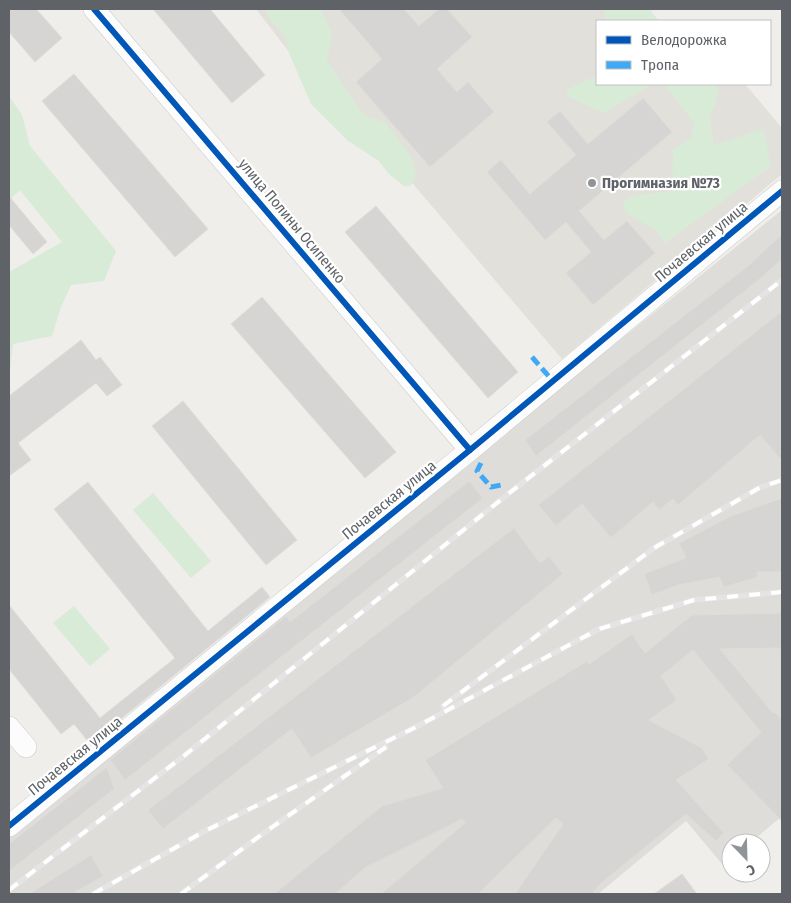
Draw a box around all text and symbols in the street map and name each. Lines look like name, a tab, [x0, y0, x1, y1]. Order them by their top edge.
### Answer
legend	[596, 20, 771, 85]
text: Велодорожка	[641, 31, 727, 49]
text: Тропа	[641, 56, 679, 74]
street label: улица Полины Осипенко	[235, 155, 349, 287]
place label: Прогимназия №73	[602, 174, 720, 192]
marker: Прогимназия №73	[586, 177, 598, 189]
street label: Почаевская улица	[651, 198, 751, 286]
street label: Почаевская улица	[338, 457, 440, 543]
street label: Почаевская улица	[24, 713, 126, 799]
north arrow	[721, 833, 771, 883]
text: С	[744, 860, 758, 879]

